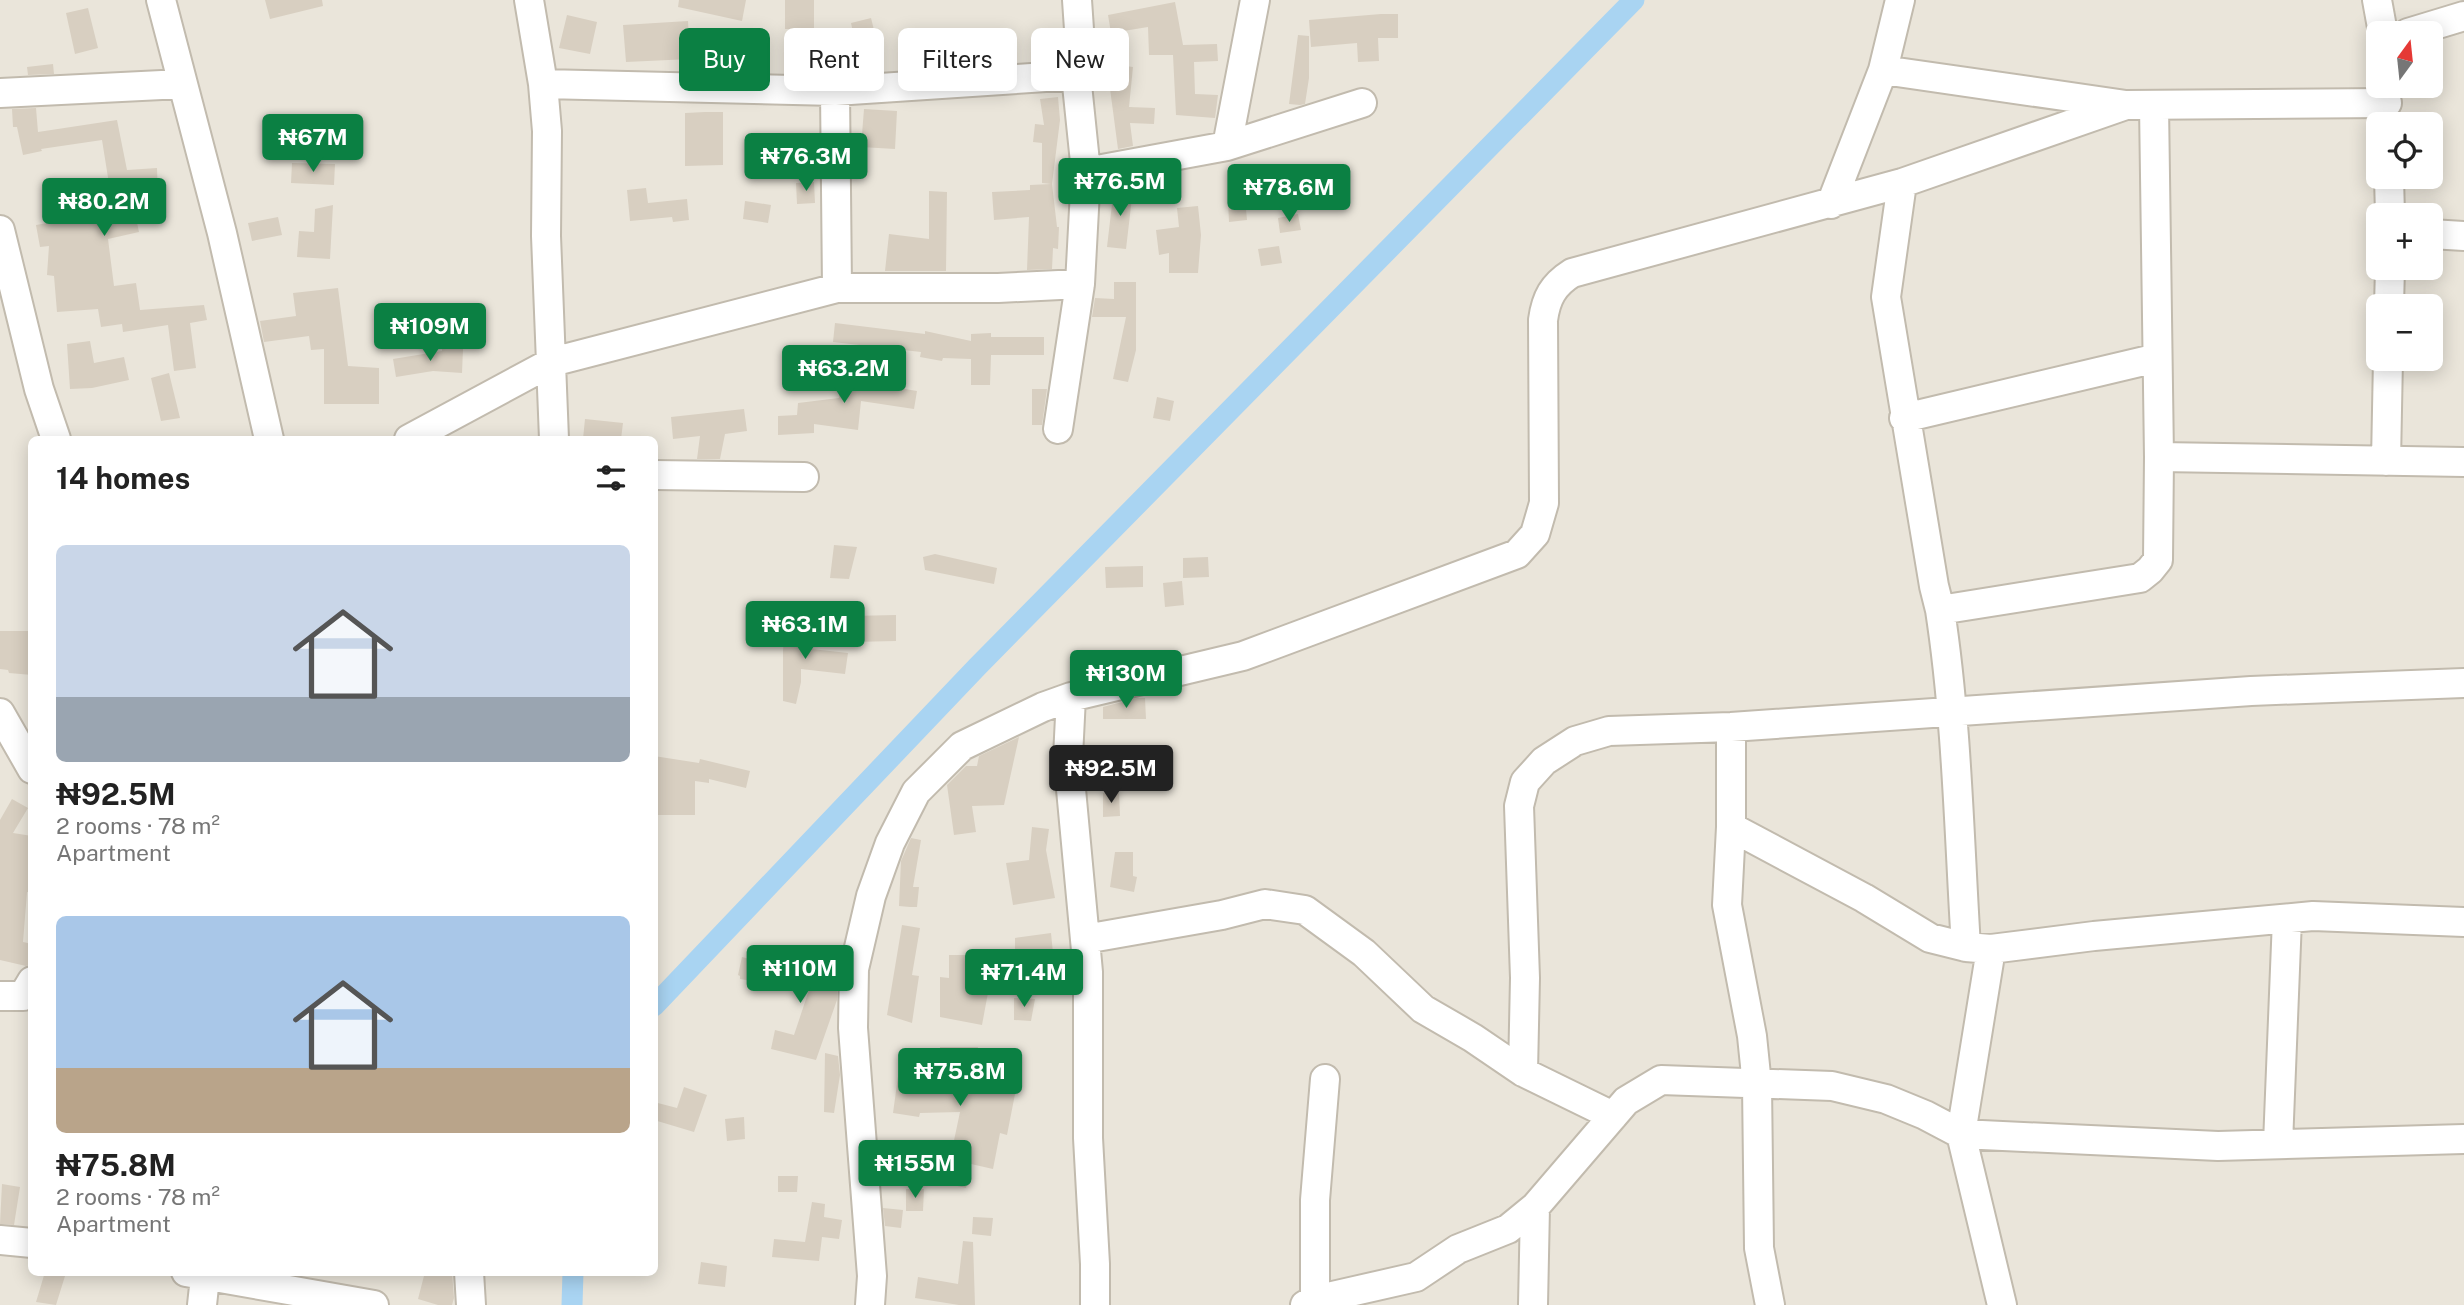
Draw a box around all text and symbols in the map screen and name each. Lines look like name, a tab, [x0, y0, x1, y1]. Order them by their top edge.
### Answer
north arrow	[2366, 21, 2443, 98]
map controls	[2366, 21, 2443, 371]
chip: Buy	[679, 28, 770, 91]
chip: Rent	[784, 28, 884, 91]
chip: Filters	[898, 28, 1017, 91]
chip: New	[1031, 28, 1129, 91]
button: locate	[2366, 112, 2443, 189]
pin: ₦67M	[272, 114, 354, 174]
text: ₦67M	[278, 123, 348, 150]
pin: ₦76.3M	[749, 134, 863, 193]
text: ₦76.3M	[760, 142, 852, 169]
pin: ₦76.5M	[1063, 158, 1177, 218]
pin: ₦78.6M	[1232, 164, 1346, 224]
text: ₦76.5M	[1074, 167, 1166, 194]
text: ₦78.6M	[1243, 173, 1335, 200]
pin: ₦80.2M	[47, 178, 161, 238]
text: ₦80.2M	[58, 187, 150, 214]
button: +	[2366, 203, 2443, 280]
button: −	[2366, 294, 2443, 371]
pin: ₦109M	[381, 304, 479, 363]
text: ₦109M	[390, 312, 470, 339]
pin: ₦63.2M	[787, 346, 901, 405]
text: ₦63.2M	[798, 354, 890, 381]
icon: filters	[592, 459, 630, 497]
text: 14 homes	[56, 460, 190, 496]
icon: home	[280, 591, 406, 717]
pin: ₦63.1M	[748, 602, 862, 661]
text: ₦63.1M	[762, 610, 848, 637]
pin: ₦130M	[1077, 650, 1175, 710]
text: ₦130M	[1086, 659, 1166, 686]
pin: ₦92.5M	[1054, 746, 1168, 805]
text: ₦92.5M	[1065, 754, 1157, 781]
text: ₦92.5M	[56, 776, 176, 812]
text: 2 rooms · 78 m²	[56, 812, 220, 839]
text: Apartment	[56, 839, 171, 866]
pin: ₦110M	[751, 946, 849, 1005]
pin: ₦71.4M	[967, 950, 1081, 1009]
text: ₦110M	[763, 954, 837, 981]
text: ₦71.4M	[981, 958, 1067, 985]
icon: home	[280, 962, 406, 1088]
pin: ₦75.8M	[903, 1048, 1017, 1108]
text: ₦75.8M	[914, 1057, 1006, 1084]
pin: ₦155M	[866, 1140, 964, 1200]
text: ₦75.8M	[56, 1147, 176, 1183]
text: ₦155M	[874, 1149, 956, 1176]
text: 2 rooms · 78 m²	[56, 1183, 220, 1210]
text: Apartment	[56, 1210, 171, 1237]

